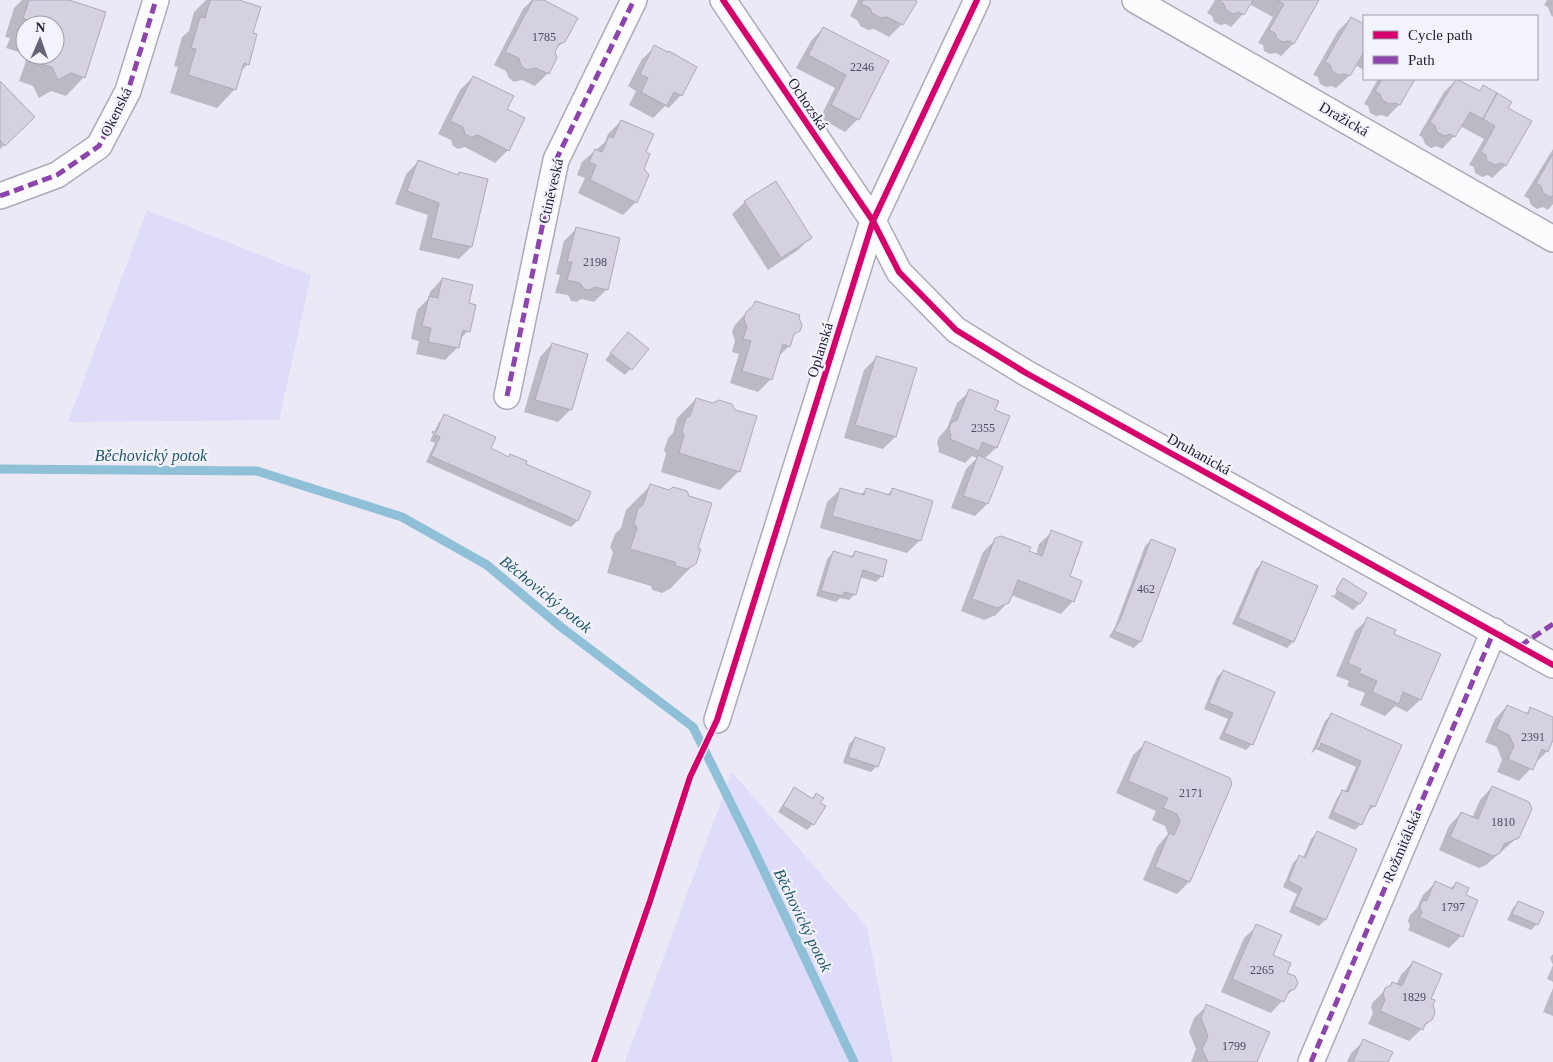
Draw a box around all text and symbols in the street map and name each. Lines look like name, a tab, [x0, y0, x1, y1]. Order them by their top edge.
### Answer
north arrow	[15, 15, 65, 65]
legend	[1363, 15, 1538, 80]
text: N	[35, 20, 46, 35]
text: Cycle path	[1408, 27, 1473, 43]
house number: 1785	[532, 30, 556, 44]
text: Path	[1408, 52, 1435, 68]
house number: 2246	[850, 60, 874, 74]
street label: Ochozská	[785, 75, 831, 133]
street label: Okenská	[97, 85, 135, 139]
street label: Dražická	[1317, 99, 1372, 140]
street label: Ctiněveská	[536, 156, 566, 225]
house number: 2198	[583, 255, 607, 269]
street label: Oplanská	[804, 320, 836, 379]
house number: 2355	[971, 421, 995, 435]
street label: Druhanická	[1165, 430, 1234, 478]
water label: Běchovický potok	[95, 447, 208, 465]
water label: Běchovický potok	[496, 552, 596, 637]
house number: 462	[1137, 582, 1155, 596]
house number: 2391	[1521, 730, 1545, 744]
house number: 2171	[1179, 786, 1203, 800]
street label: Rožmitálská	[1380, 808, 1424, 884]
house number: 1810	[1491, 815, 1515, 829]
water label: Běchovický potok	[770, 866, 836, 975]
house number: 1797	[1441, 900, 1465, 914]
house number: 2265	[1250, 963, 1274, 977]
house number: 1829	[1402, 990, 1426, 1004]
house number: 1799	[1222, 1039, 1246, 1053]

